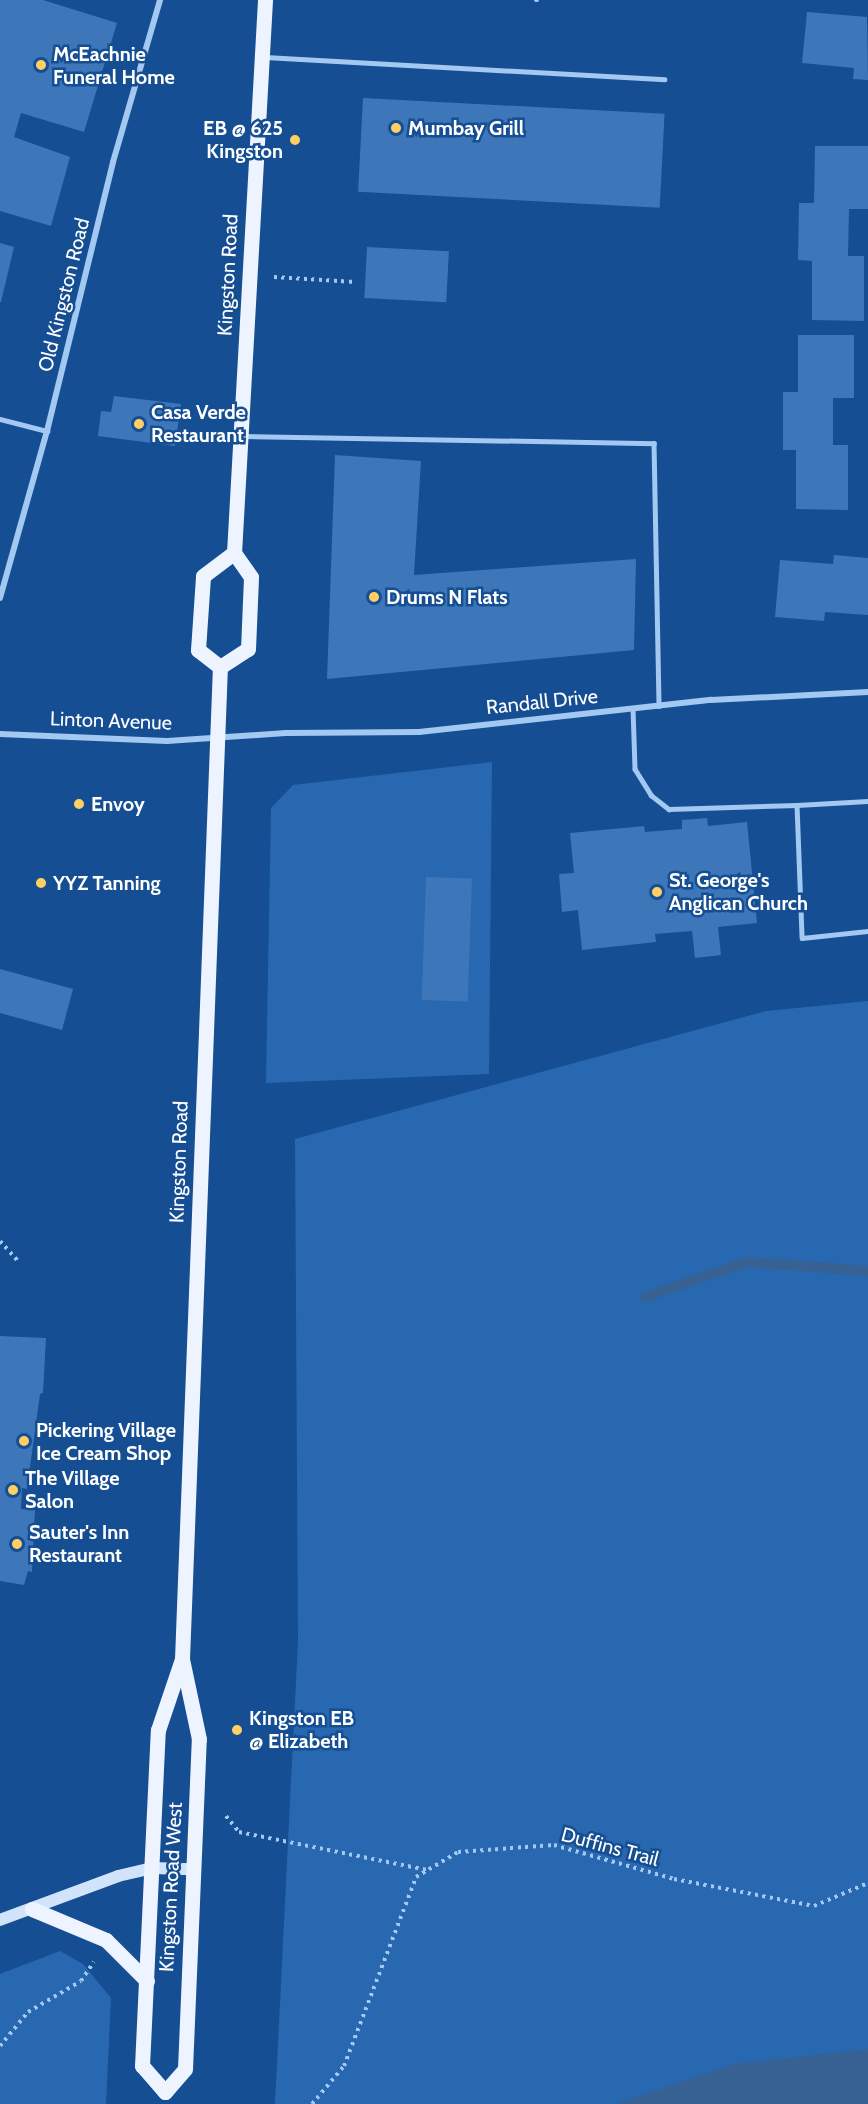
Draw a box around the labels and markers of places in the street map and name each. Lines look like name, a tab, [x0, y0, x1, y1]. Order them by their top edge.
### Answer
place label: McEachnie Funeral Home	[53, 42, 175, 89]
marker: McEachnie Funeral Home	[34, 58, 48, 72]
place label: EB @ 625 Kingston	[203, 116, 283, 163]
place label: Mumbay Grill	[408, 116, 524, 140]
marker: Mumbay Grill	[389, 121, 403, 135]
marker: EB @ 625 Kingston	[288, 133, 302, 147]
place label: Casa Verde Restaurant	[151, 400, 246, 447]
marker: Casa Verde Restaurant	[132, 417, 146, 431]
place label: Drums N Flats	[386, 585, 508, 609]
marker: Drums N Flats	[367, 590, 381, 604]
place label: Envoy	[91, 792, 145, 816]
marker: Envoy	[72, 797, 86, 811]
place label: St. George's Anglican Church	[669, 868, 808, 915]
place label: YYZ Tanning	[53, 871, 161, 895]
marker: YYZ Tanning	[34, 876, 48, 890]
marker: St. George's Anglican Church	[650, 885, 664, 899]
place label: Pickering Village Ice Cream Shop	[36, 1418, 176, 1465]
marker: Pickering Village Ice Cream Shop	[17, 1434, 31, 1448]
place label: The Village Salon	[25, 1466, 120, 1513]
marker: The Village Salon	[6, 1483, 20, 1497]
place label: Sauter's Inn Restaurant	[29, 1520, 129, 1567]
marker: Sauter's Inn Restaurant	[10, 1537, 24, 1551]
place label: Kingston EB @ Elizabeth	[249, 1706, 354, 1753]
marker: Kingston EB @ Elizabeth	[230, 1723, 244, 1737]

